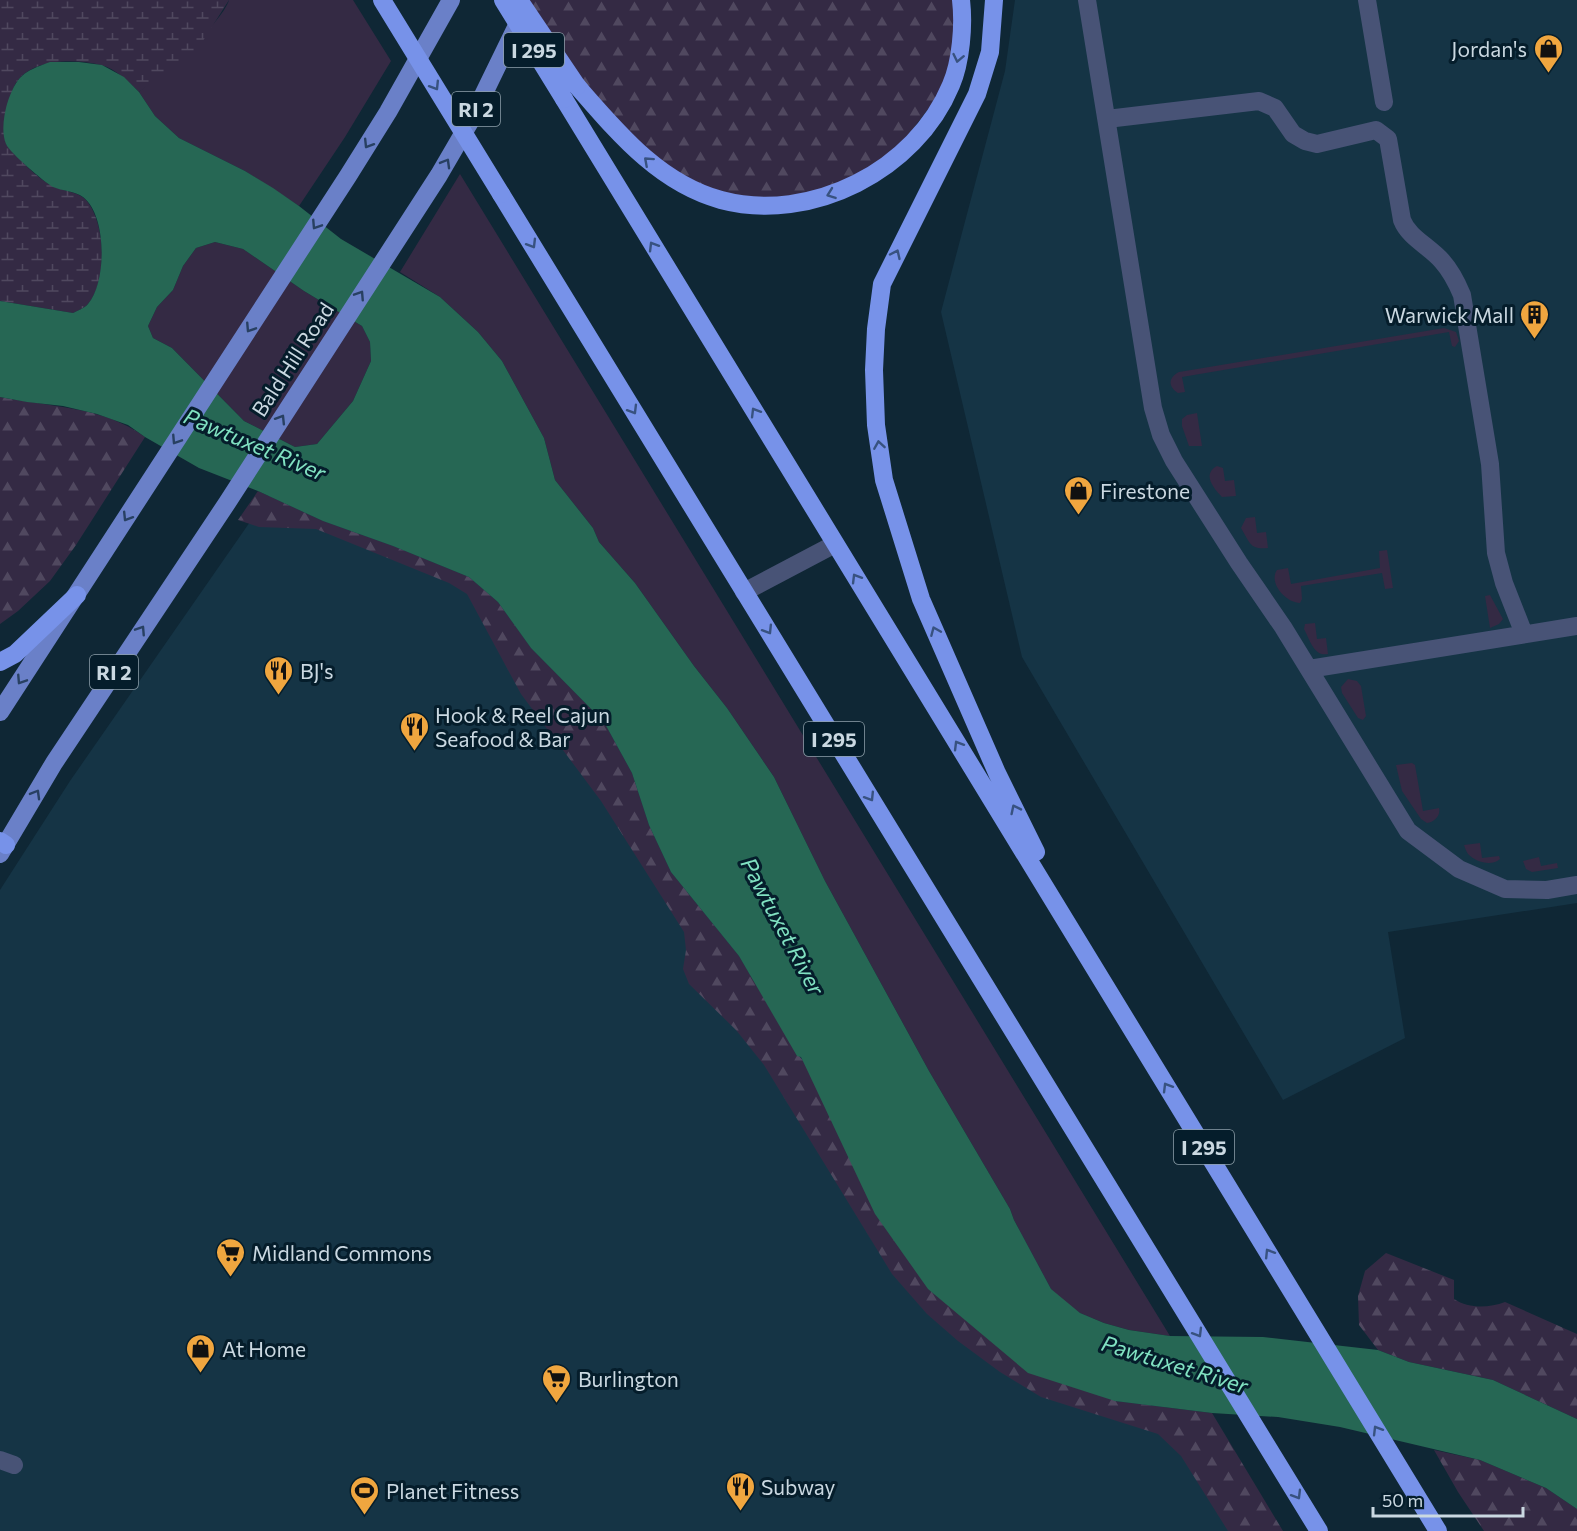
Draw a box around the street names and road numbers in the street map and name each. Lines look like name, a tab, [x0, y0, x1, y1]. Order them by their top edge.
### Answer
road number: I 295	[504, 33, 564, 67]
road number: RI 2	[452, 92, 500, 126]
street label: Bald Hill Road	[246, 297, 338, 421]
road number: RI 2	[90, 655, 138, 689]
road number: I 295	[804, 722, 864, 756]
road number: I 295	[1174, 1130, 1234, 1164]

